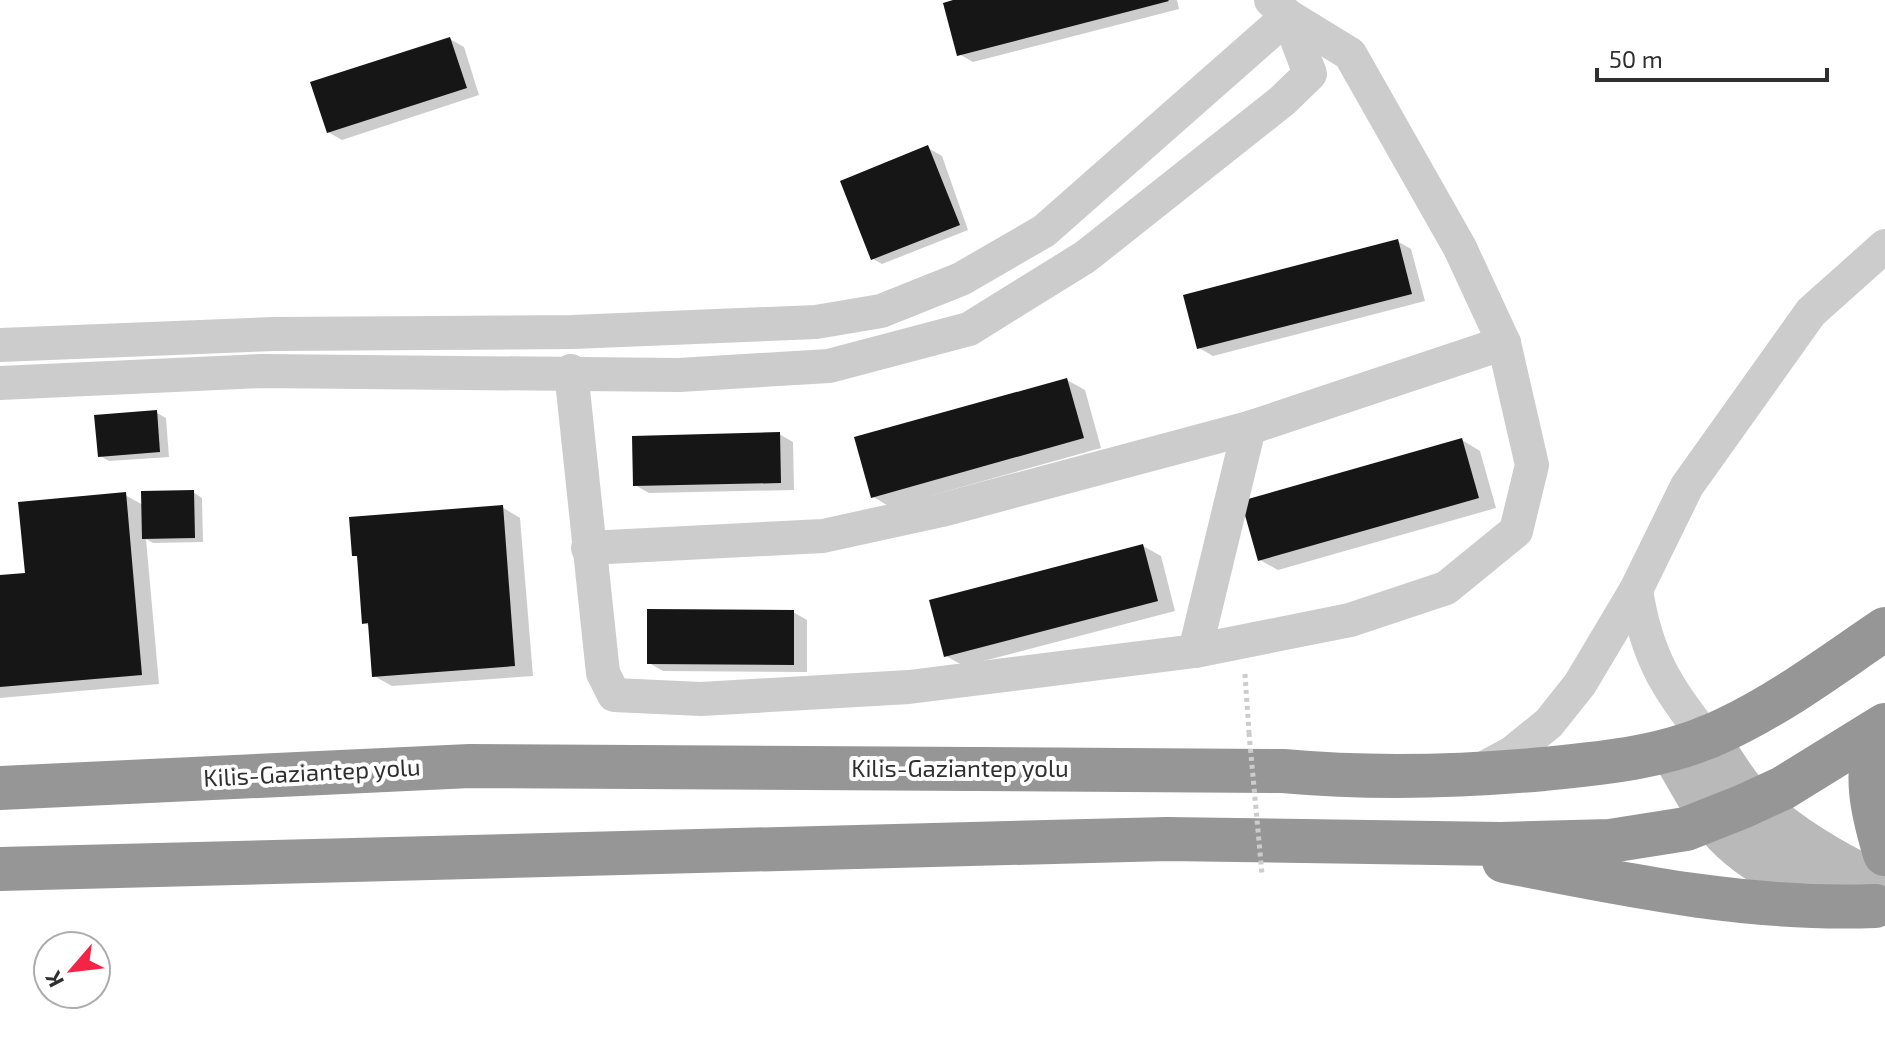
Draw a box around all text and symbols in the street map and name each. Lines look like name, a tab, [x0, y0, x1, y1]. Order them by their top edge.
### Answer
scale bar	[1597, 32, 1827, 82]
text: 50 m	[1609, 44, 1663, 73]
street label: Kilis-Gaziantep yolu	[203, 751, 421, 792]
street label: Kilis-Gaziantep yolu	[851, 753, 1069, 782]
north arrow	[32, 930, 112, 1010]
text: K	[39, 968, 68, 992]

